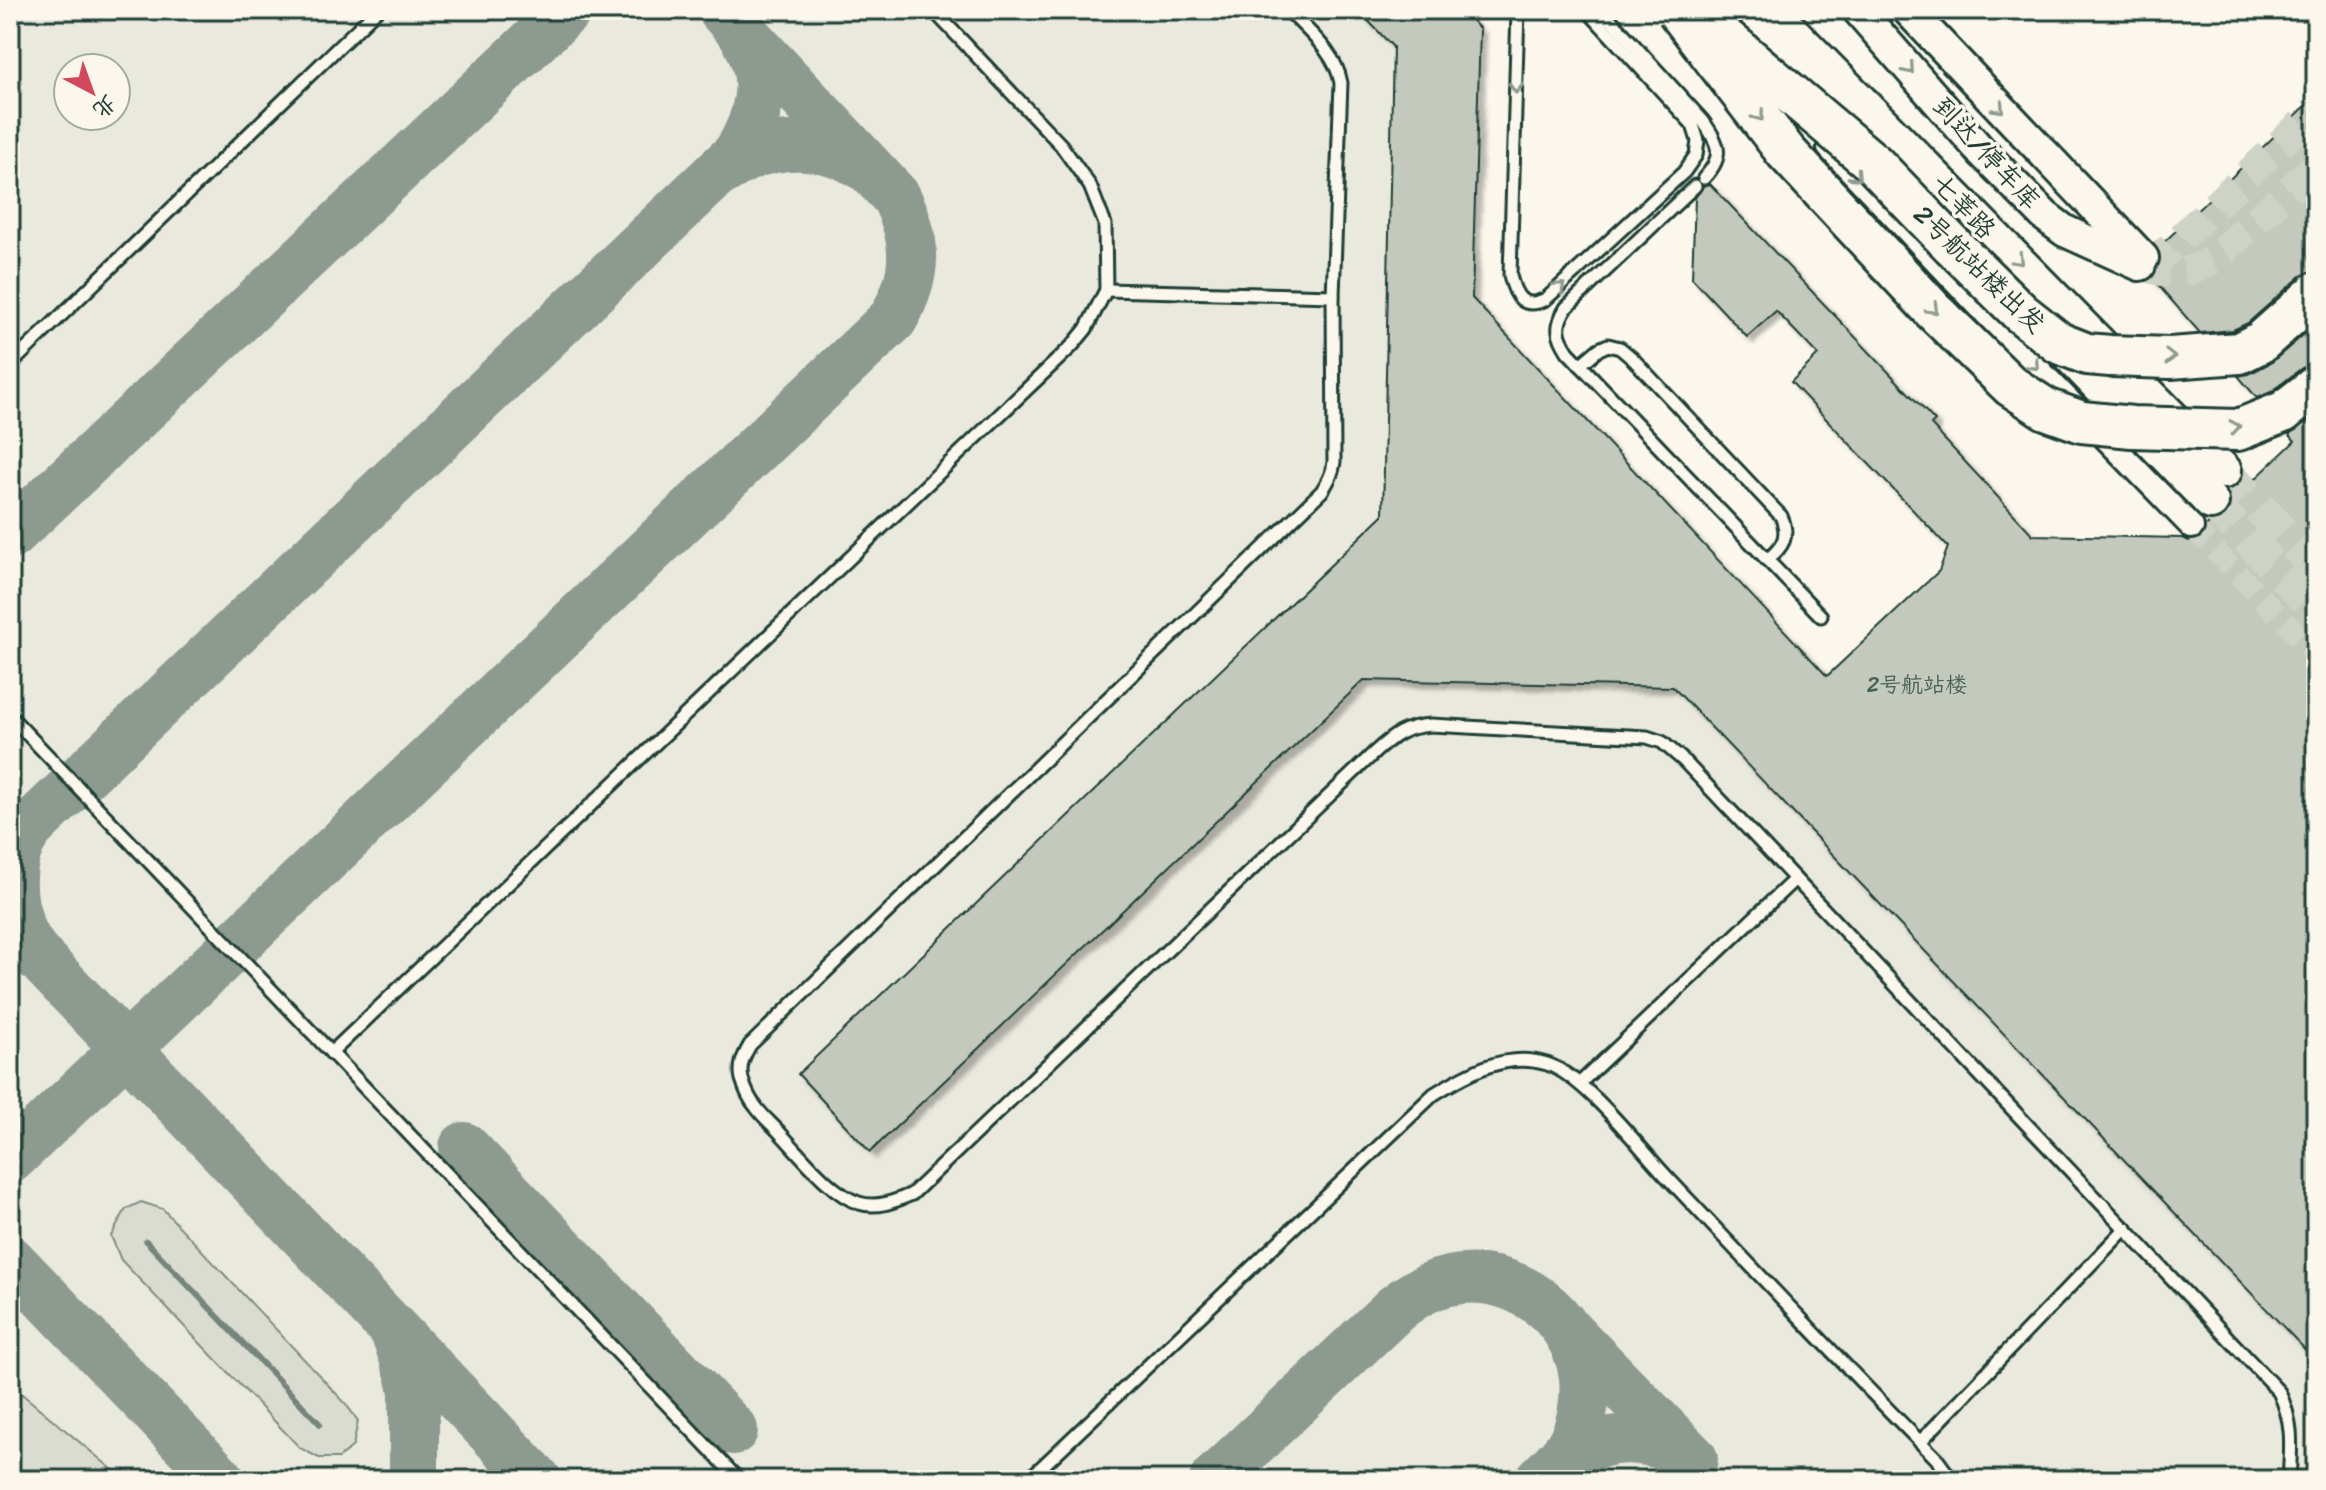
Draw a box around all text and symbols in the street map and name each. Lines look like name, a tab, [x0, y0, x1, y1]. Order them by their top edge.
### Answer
north arrow	[52, 52, 132, 132]
one-way arrow	[1899, 59, 1914, 74]
one-way arrow	[1507, 82, 1525, 95]
text: 北	[84, 85, 126, 129]
street label: 到达/停车库	[1921, 85, 2053, 221]
one-way arrow	[1990, 99, 2005, 113]
one-way arrow	[1749, 107, 1764, 122]
street label: 七莘路	[1920, 162, 2008, 250]
one-way arrow	[1846, 167, 1861, 181]
street label: 2号航站楼出发	[1903, 193, 2057, 345]
one-way arrow	[2008, 251, 2023, 265]
one-way arrow	[1551, 282, 1566, 296]
one-way arrow	[1924, 300, 1938, 314]
one-way arrow	[2164, 348, 2177, 366]
one-way arrow	[2025, 356, 2040, 370]
one-way arrow	[2229, 419, 2242, 436]
house number: 2号航站楼	[1867, 665, 1967, 704]

